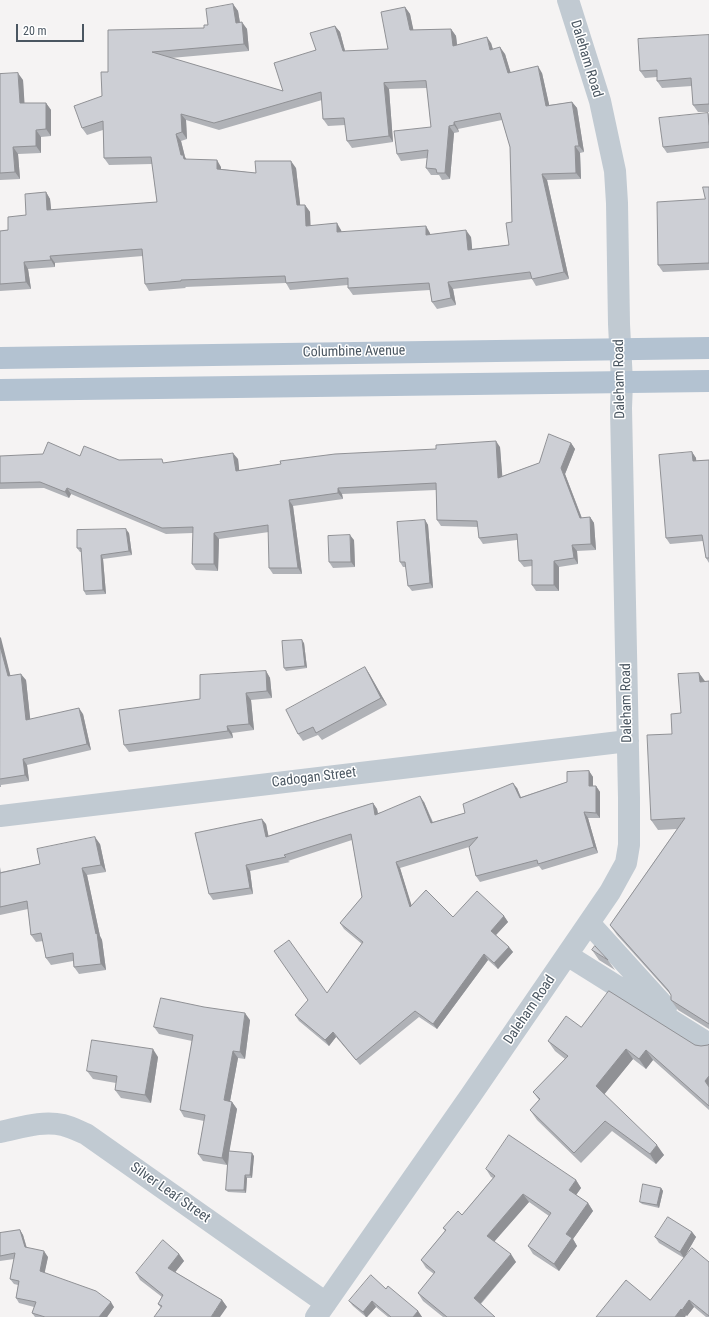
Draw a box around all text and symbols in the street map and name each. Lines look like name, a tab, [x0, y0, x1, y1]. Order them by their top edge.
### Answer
scale bar	[18, 16, 86, 42]
street label: Daleham Road	[566, 18, 606, 100]
text: 20 m	[23, 24, 47, 38]
street label: Daleham Road	[611, 339, 629, 419]
street label: Columbine Avenue	[303, 343, 405, 361]
street label: Daleham Road	[618, 663, 636, 743]
street label: Cadogan Street	[271, 764, 357, 792]
street label: Daleham Road	[501, 972, 559, 1048]
street label: Silver Leaf Street	[127, 1159, 213, 1227]

